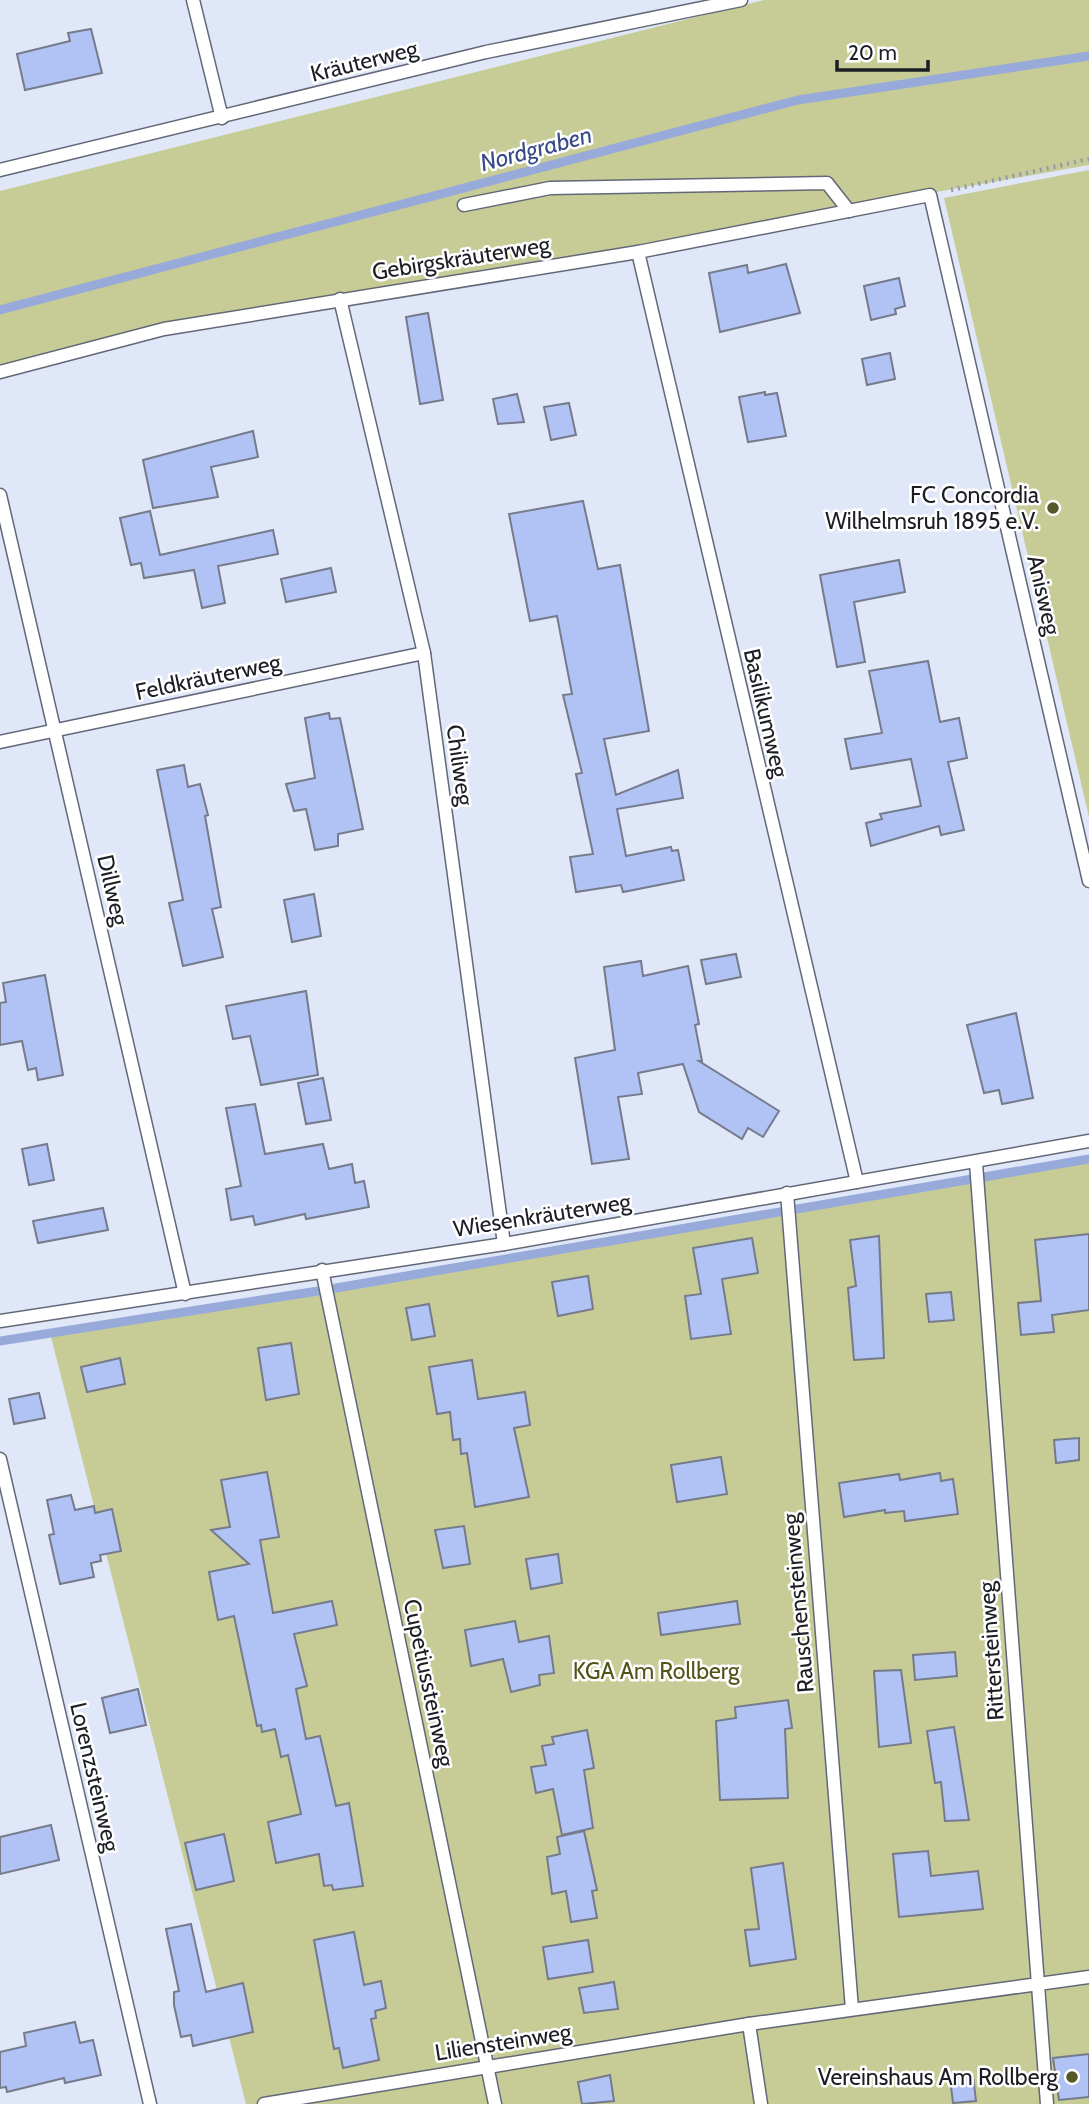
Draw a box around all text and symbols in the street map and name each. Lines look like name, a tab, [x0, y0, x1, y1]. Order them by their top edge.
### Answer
scale bar	[837, 28, 928, 72]
street label: Kräuterweg	[307, 34, 421, 88]
text: 20 m	[848, 40, 897, 65]
water label: Nordgraben	[477, 120, 595, 177]
street label: Gebirgskräuterweg	[370, 230, 553, 286]
place label: FC Concordia Wilhelmsruh 1895 e.V.	[825, 481, 1039, 535]
marker: FC Concordia Wilhelmsruh 1895 e.V.	[1045, 500, 1061, 516]
street label: Anisweg	[1021, 552, 1067, 638]
street label: Basilikumweg	[738, 646, 795, 781]
street label: Feldkräuterweg	[133, 648, 284, 706]
street label: Chiliweg	[440, 723, 480, 808]
street label: Dillweg	[91, 852, 135, 929]
street label: Wiesenkräuterweg	[451, 1187, 633, 1243]
street label: Rauschensteinweg	[776, 1511, 820, 1694]
street label: Rittersteinweg	[972, 1580, 1010, 1721]
street label: Cupetiussteinweg	[398, 1596, 461, 1770]
park label: KGA Am Rollberg	[573, 1657, 740, 1685]
street label: Lorenzsteinweg	[64, 1699, 126, 1855]
street label: Liliensteinweg	[433, 2017, 574, 2067]
place label: Vereinshaus Am Rollberg	[818, 2063, 1059, 2091]
marker: Vereinshaus Am Rollberg	[1064, 2069, 1080, 2085]

